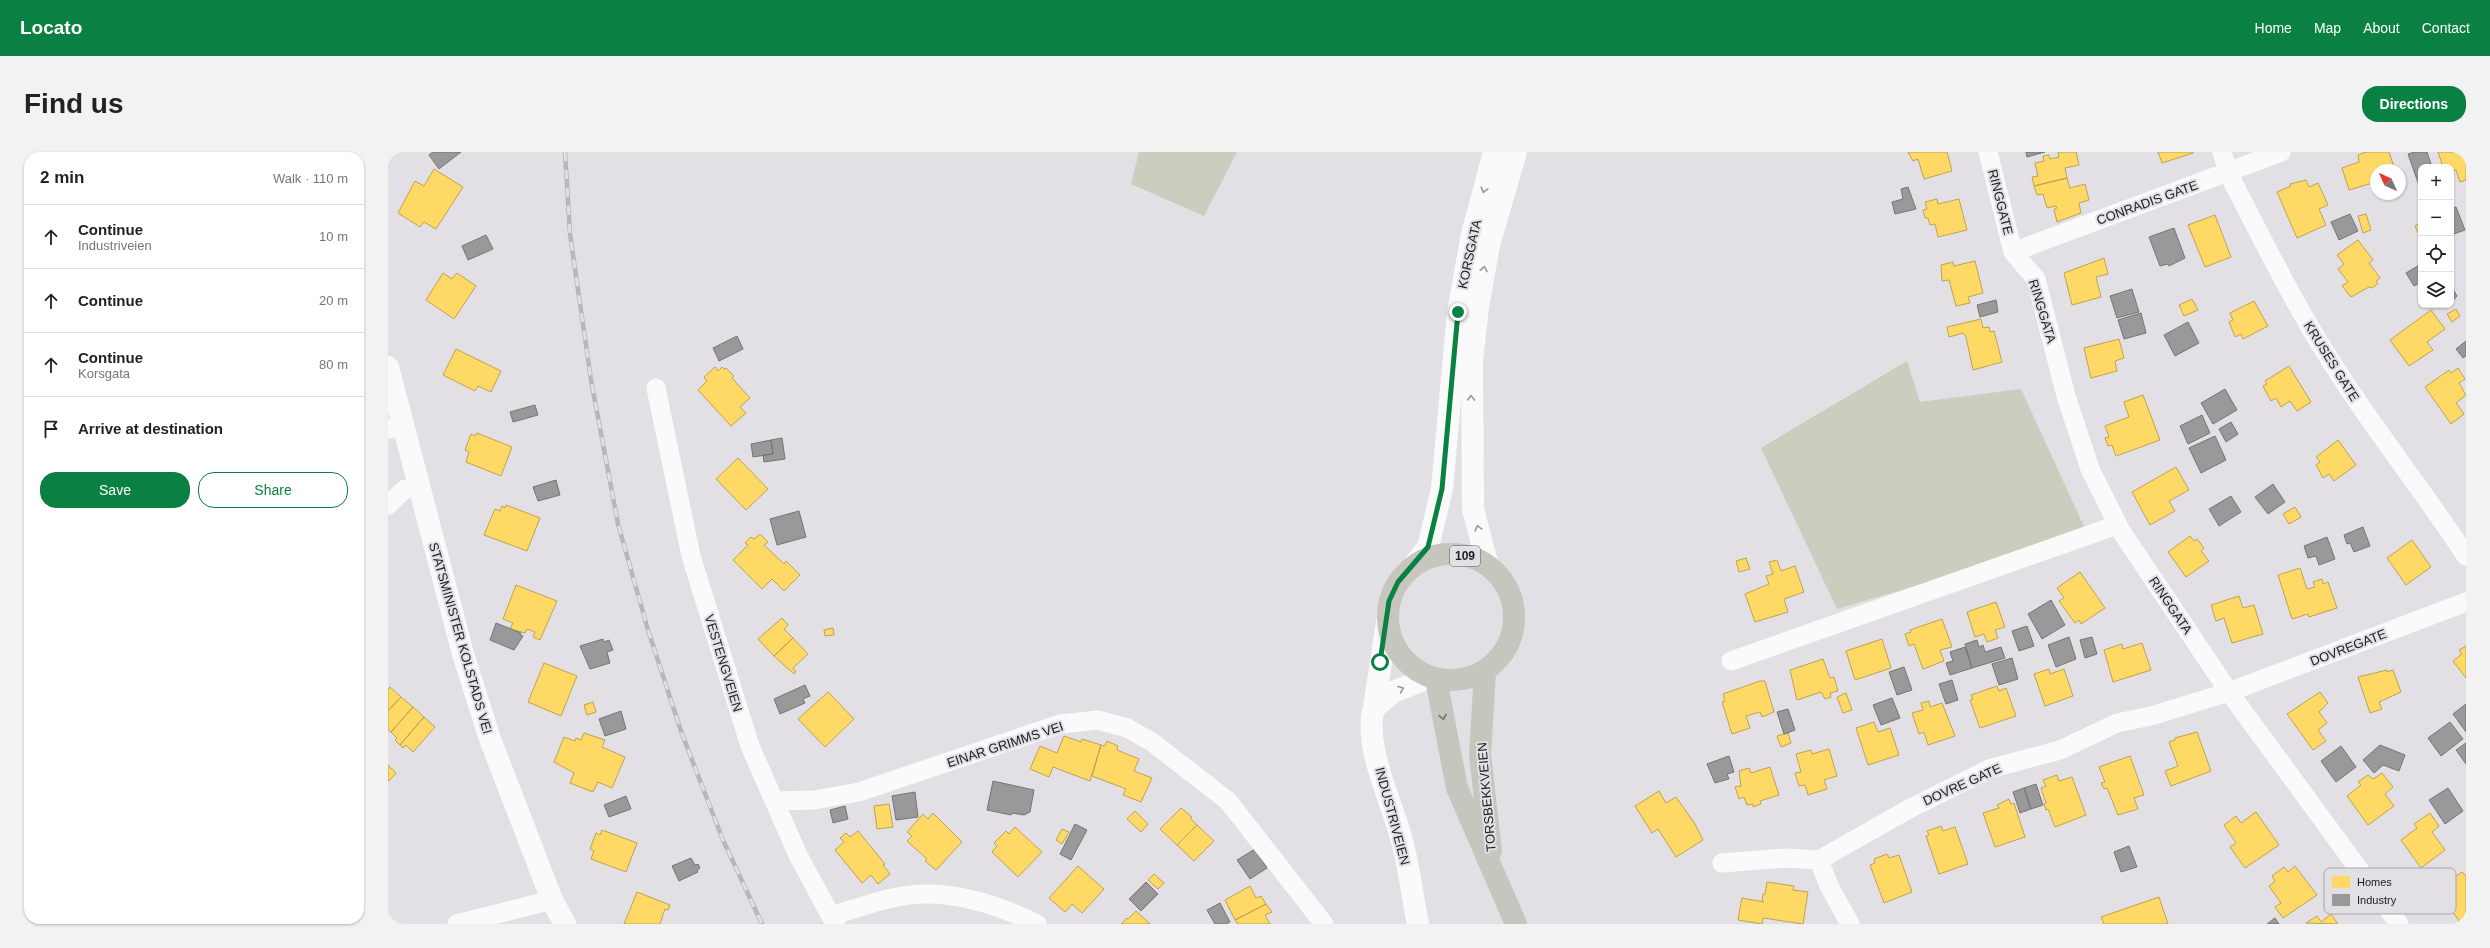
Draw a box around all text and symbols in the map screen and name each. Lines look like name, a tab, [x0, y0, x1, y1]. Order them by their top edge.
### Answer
text: Locato	[20, 17, 82, 38]
text: Home	[2255, 20, 2292, 36]
text: Map	[2314, 20, 2341, 36]
text: About	[2363, 20, 2400, 36]
text: Contact	[2422, 20, 2470, 36]
button: Directions	[2362, 86, 2466, 122]
text: Find us	[24, 88, 124, 119]
north arrow	[2370, 164, 2406, 200]
map controls	[2418, 164, 2454, 308]
button: +	[2418, 164, 2454, 200]
text: 2 min	[40, 168, 84, 187]
street label: RINGGATE	[1985, 168, 2016, 237]
text: Walk · 110 m	[273, 171, 348, 186]
street label: CONRADIS GATE	[2094, 177, 2200, 228]
one-way arrow	[1480, 186, 1488, 193]
button: −	[2418, 200, 2454, 236]
street label: KORSGATA	[1455, 218, 1484, 290]
text: Continue	[78, 221, 143, 238]
icon: ahead	[40, 226, 62, 248]
text: 10 m	[319, 229, 348, 244]
button: locate	[2418, 236, 2454, 272]
text: Industriveien	[78, 238, 152, 253]
one-way arrow	[1480, 266, 1488, 273]
button: layers	[2418, 272, 2454, 308]
street label: RINGGATA	[2026, 277, 2059, 345]
icon: ahead	[40, 290, 62, 312]
text: Continue	[78, 292, 143, 309]
text: 20 m	[319, 293, 348, 308]
route end	[1449, 303, 1467, 321]
street label: KRUSES GATE	[2301, 318, 2362, 404]
text: Continue	[78, 349, 143, 366]
icon: ahead	[40, 354, 62, 376]
text: 80 m	[319, 357, 348, 372]
text: Korsgata	[78, 366, 130, 381]
one-way arrow	[1467, 395, 1475, 401]
icon: arrive	[40, 418, 62, 440]
text: Arrive at destination	[78, 420, 223, 437]
button: Save	[40, 472, 190, 508]
button: Share	[198, 472, 348, 508]
one-way arrow	[1474, 525, 1482, 531]
street label: STATSMINISTER KOLSTADS VEI	[426, 541, 495, 736]
road number: 109	[1450, 546, 1480, 566]
street label: RINGGATA	[2146, 574, 2195, 637]
street label: VESTENGVEIEN	[702, 613, 745, 714]
street label: DOVREGATE	[2308, 626, 2389, 669]
route start	[1371, 653, 1389, 671]
one-way arrow	[1397, 686, 1404, 694]
one-way arrow	[1438, 714, 1447, 720]
street label: EINAR GRIMMS VEI	[945, 719, 1065, 770]
street label: TORSBEKKVEIEN	[1474, 742, 1499, 852]
street label: DOVRE GATE	[1921, 760, 2004, 808]
street label: INDUSTRIVEIEN	[1372, 766, 1413, 867]
legend	[2324, 868, 2456, 914]
text: Homes	[2357, 876, 2392, 888]
text: Industry	[2357, 894, 2397, 906]

